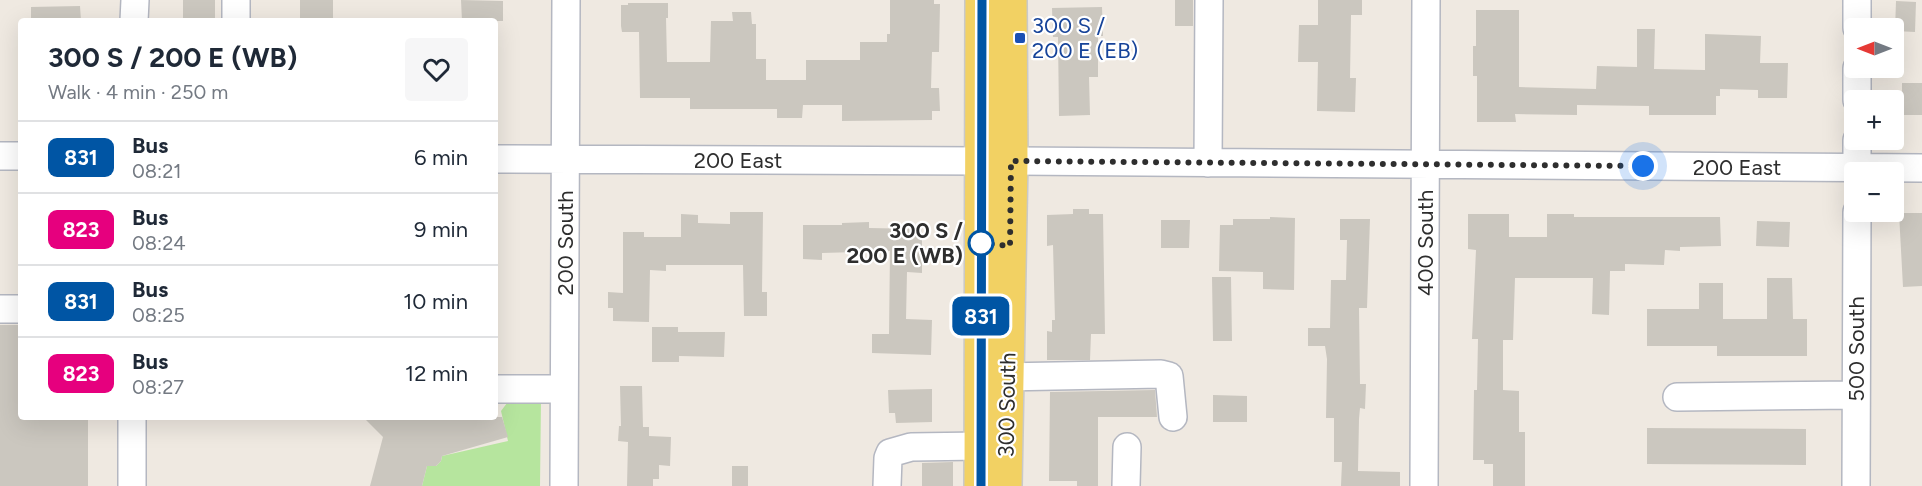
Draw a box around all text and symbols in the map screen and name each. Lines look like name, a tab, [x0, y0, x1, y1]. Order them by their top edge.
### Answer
place label: 300 S / 200 E (EB)	[1032, 12, 1138, 64]
north arrow	[1844, 18, 1904, 78]
map controls	[1844, 18, 1904, 222]
marker: 300 S / 200 E (EB)	[1013, 31, 1027, 45]
button: heart	[405, 38, 468, 101]
text: 300 S / 200 E (WB)	[48, 40, 297, 74]
text: Walk · 4 min · 250 m	[48, 80, 228, 104]
button: +	[1844, 90, 1904, 150]
text: Bus	[132, 132, 168, 159]
text: 6 min	[414, 144, 468, 171]
text: 831	[64, 145, 98, 170]
street label: 200 East	[694, 147, 782, 174]
your location	[1628, 151, 1658, 181]
street label: 200 East	[1693, 154, 1781, 181]
text: 08:21	[132, 159, 182, 183]
button: −	[1844, 162, 1904, 222]
street label: 200 South	[552, 190, 579, 296]
street label: 400 South	[1412, 190, 1439, 296]
text: Bus	[132, 204, 168, 231]
text: 9 min	[414, 216, 468, 243]
text: 823	[63, 217, 99, 242]
place label: 300 S / 200 E (WB)	[846, 217, 963, 269]
marker: 300 S / 200 E (WB)	[968, 230, 994, 256]
text: 08:24	[132, 231, 186, 255]
text: Bus	[132, 276, 168, 303]
text: 10 min	[403, 288, 468, 315]
text: 831	[64, 289, 98, 314]
line badge: 831	[946, 296, 1016, 336]
street label: 500 South	[1843, 296, 1870, 402]
text: 08:25	[132, 303, 185, 327]
text: 831	[964, 304, 998, 329]
text: Bus	[132, 348, 168, 375]
street label: 300 South	[993, 352, 1021, 458]
text: 12 min	[405, 360, 468, 387]
text: 823	[63, 361, 99, 386]
text: 08:27	[132, 375, 184, 399]

